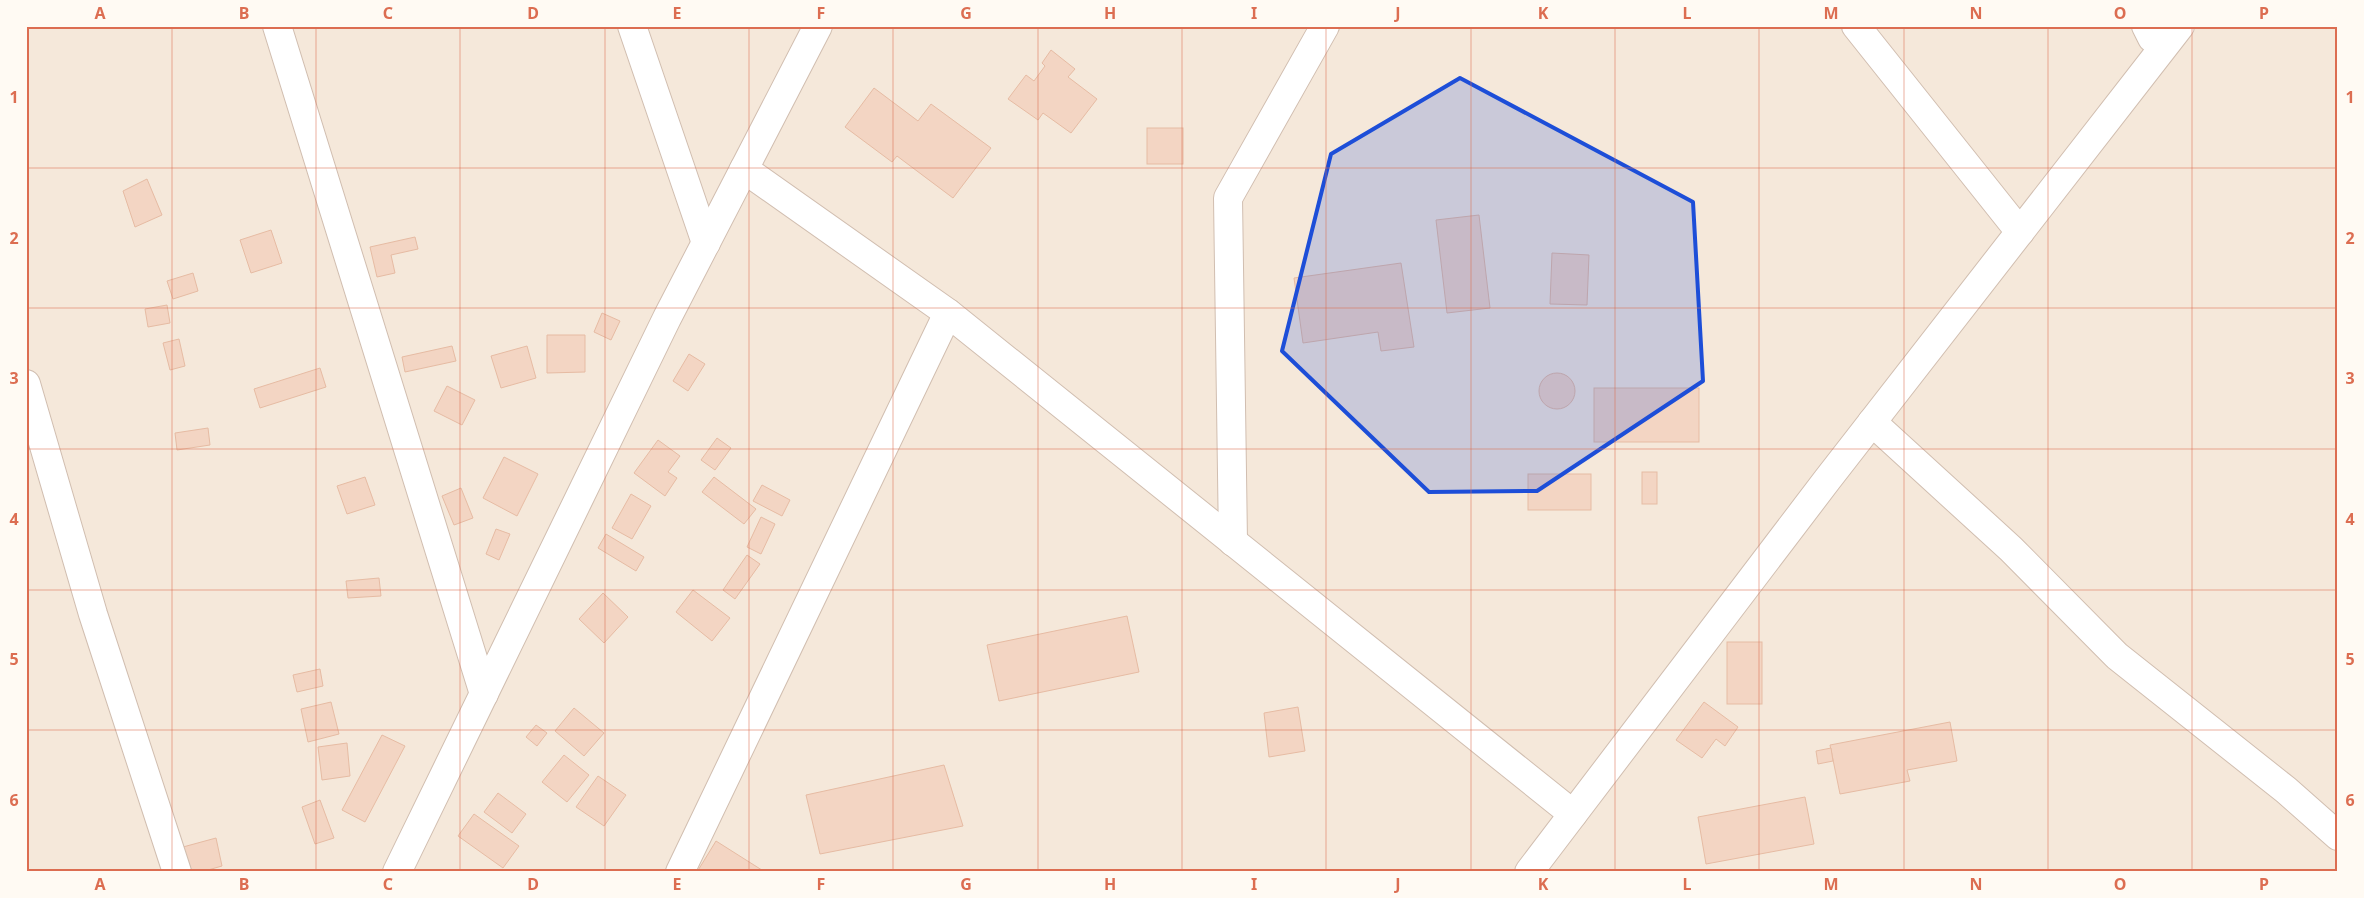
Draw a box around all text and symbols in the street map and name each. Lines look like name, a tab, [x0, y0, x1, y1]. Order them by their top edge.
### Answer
text: A	[94, 2, 106, 24]
text: B	[239, 2, 249, 24]
text: C	[383, 2, 393, 24]
text: D	[527, 2, 539, 24]
text: E	[673, 2, 682, 24]
text: F	[817, 2, 825, 24]
text: G	[960, 2, 972, 24]
text: H	[1104, 2, 1116, 24]
text: I	[1251, 2, 1257, 24]
text: J	[1393, 2, 1401, 24]
text: K	[1538, 2, 1549, 24]
text: L	[1683, 2, 1692, 24]
text: M	[1823, 2, 1839, 24]
text: N	[1969, 2, 1983, 24]
text: O	[2114, 2, 2126, 24]
text: P	[2259, 2, 2269, 24]
text: 1	[9, 86, 19, 108]
text: 1	[2345, 86, 2355, 108]
text: 2	[9, 227, 19, 249]
text: 2	[2345, 227, 2355, 249]
text: 3	[9, 367, 19, 389]
text: 3	[2345, 367, 2355, 389]
text: 4	[9, 508, 19, 530]
text: 4	[2345, 508, 2355, 530]
text: 5	[9, 648, 19, 670]
text: 5	[2345, 648, 2355, 670]
text: 6	[9, 789, 19, 811]
text: 6	[2345, 789, 2355, 811]
text: A	[94, 873, 106, 895]
text: B	[239, 873, 249, 895]
text: C	[383, 873, 393, 895]
text: D	[527, 873, 539, 895]
text: E	[673, 873, 682, 895]
text: F	[817, 873, 825, 895]
text: G	[960, 873, 972, 895]
text: H	[1104, 873, 1116, 895]
text: I	[1251, 873, 1257, 895]
text: J	[1393, 873, 1401, 895]
text: K	[1538, 873, 1549, 895]
text: L	[1683, 873, 1692, 895]
text: M	[1823, 873, 1839, 895]
text: N	[1969, 873, 1983, 895]
text: O	[2114, 873, 2126, 895]
text: P	[2259, 873, 2269, 895]

